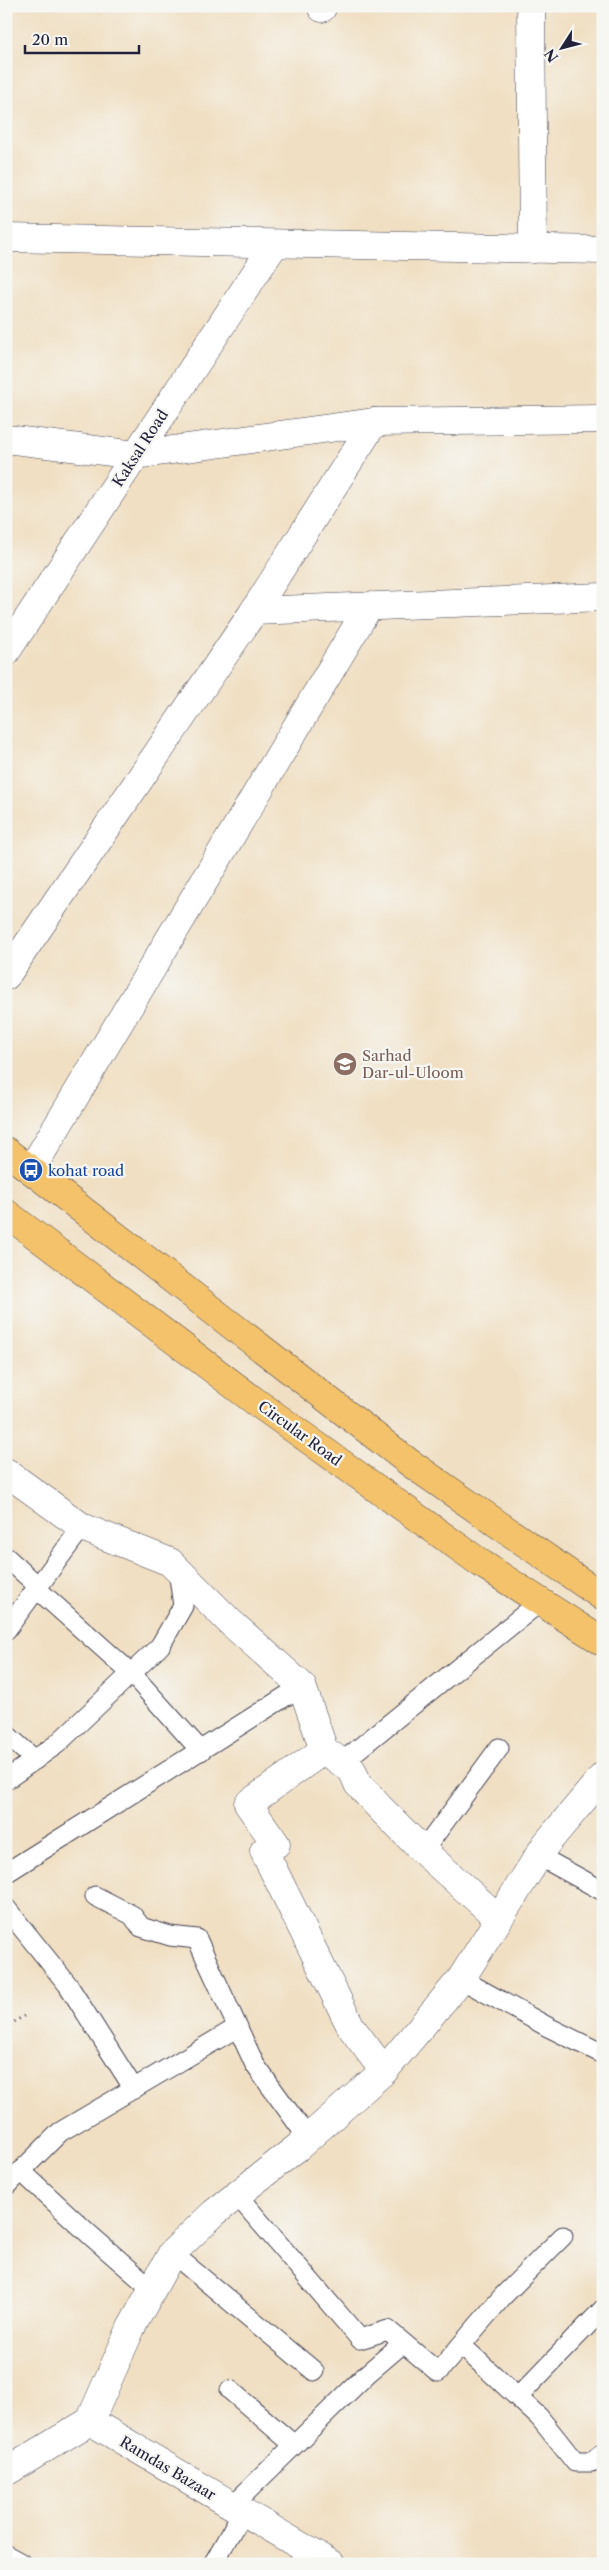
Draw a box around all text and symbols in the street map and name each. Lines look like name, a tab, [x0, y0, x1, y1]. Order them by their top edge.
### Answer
scale bar	[25, 22, 139, 54]
north arrow	[536, 22, 586, 72]
text: 20 m	[32, 30, 68, 49]
text: N	[541, 45, 562, 66]
street label: Kaksal Road	[108, 406, 172, 490]
place label: Sarhad Dar-ul-Uloom	[362, 1046, 464, 1082]
school or university icon: Sarhad Dar-ul-Uloom	[332, 1051, 358, 1077]
bus stop icon: kohat road	[18, 1157, 44, 1183]
place label: kohat road	[48, 1161, 124, 1180]
street label: Circular Road	[254, 1396, 346, 1470]
street label: Ramdas Bazaar	[117, 2432, 220, 2504]

